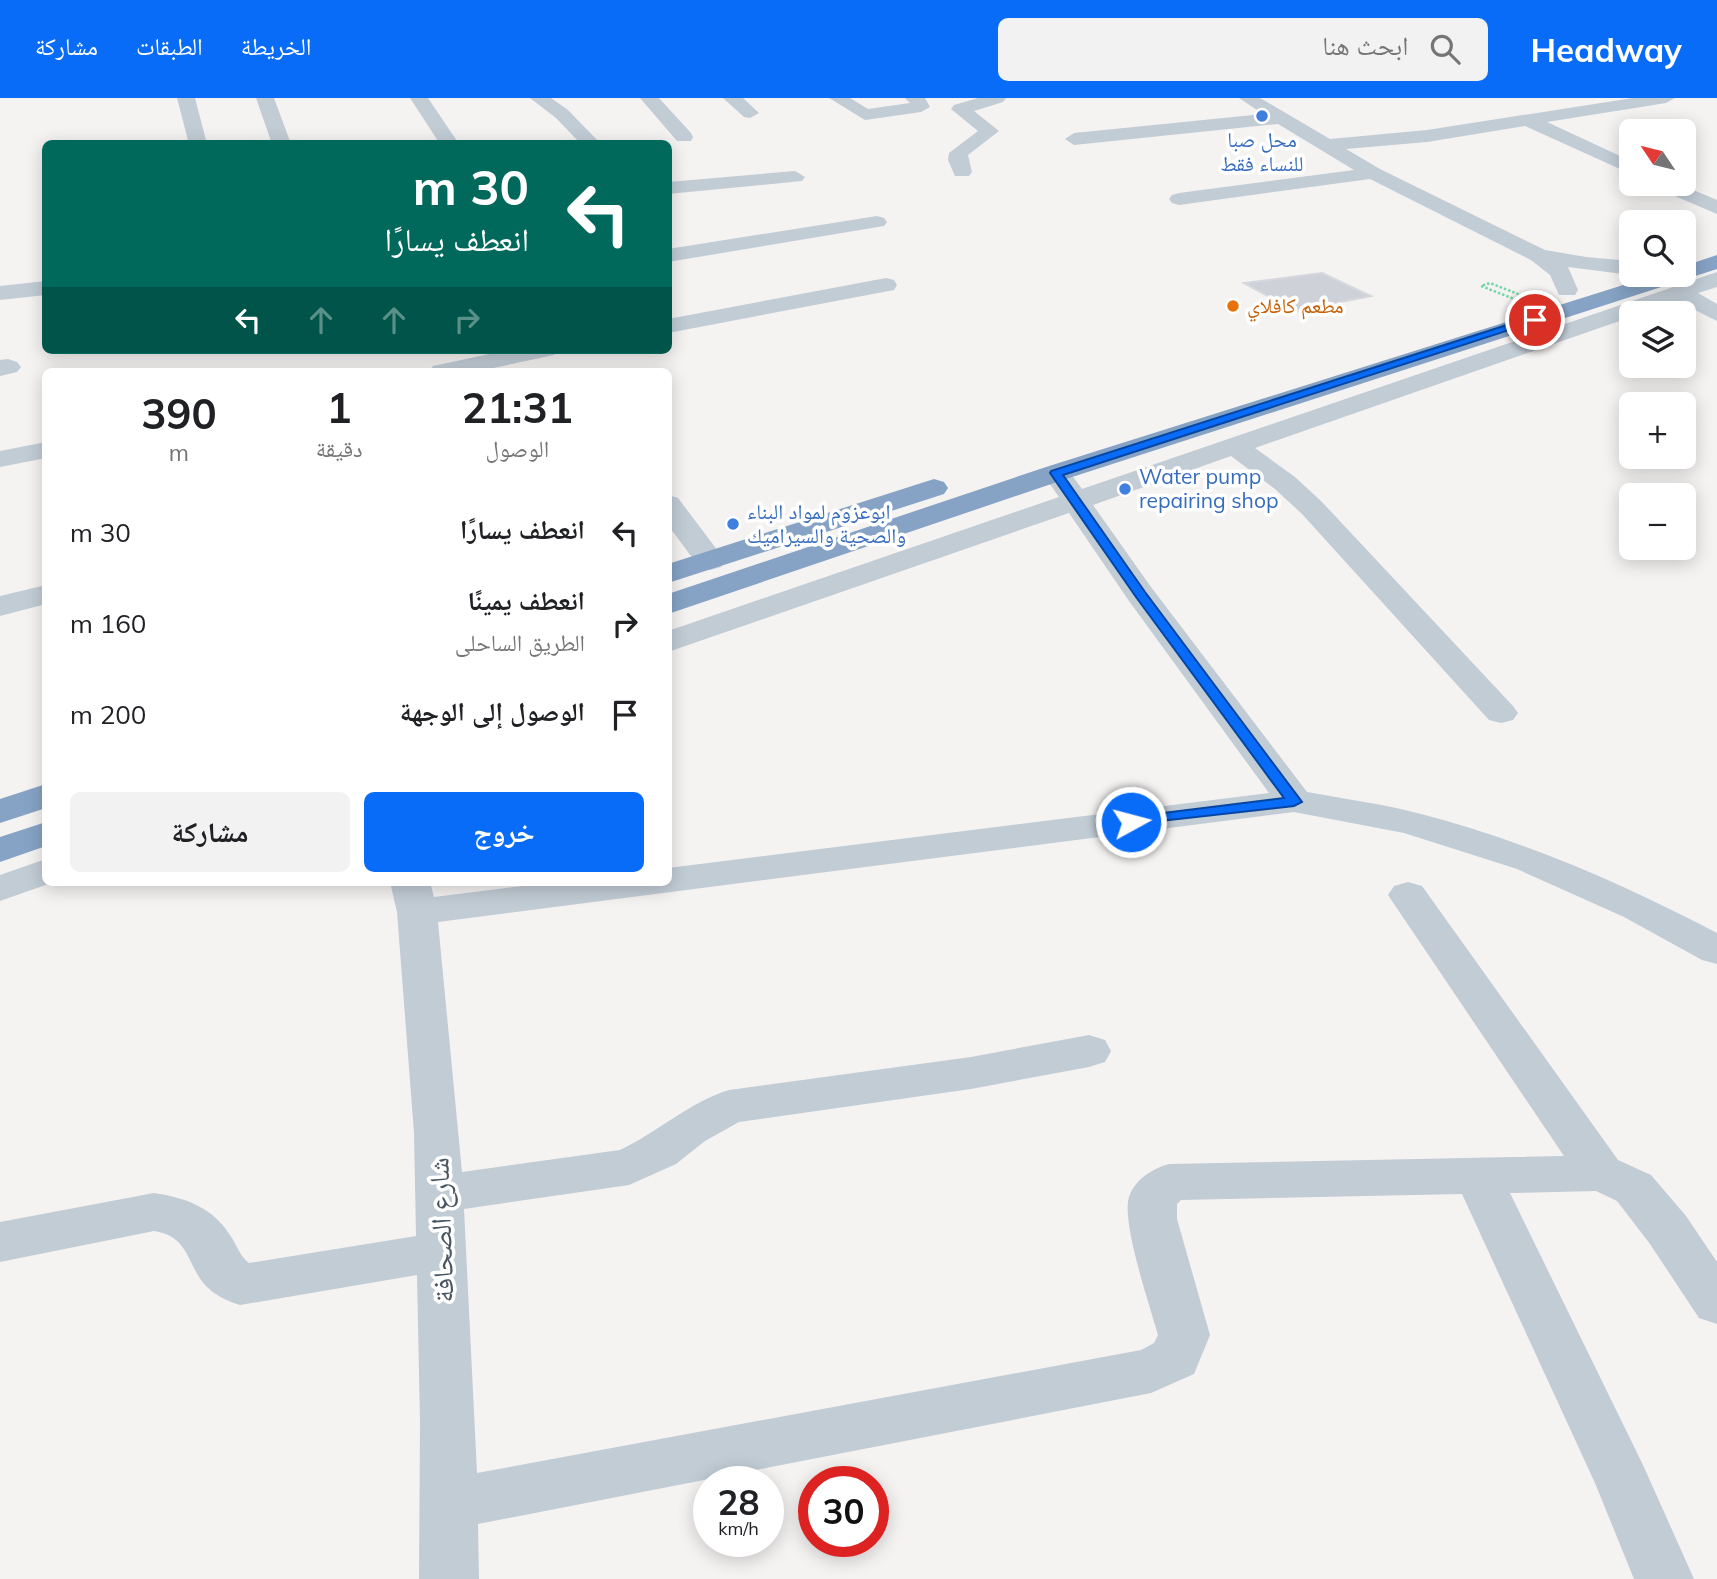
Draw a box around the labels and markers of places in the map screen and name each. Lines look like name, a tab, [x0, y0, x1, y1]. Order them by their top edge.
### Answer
marker: محل صبا للنساء فقط	[1254, 108, 1270, 124]
place label: محل صبا للنساء فقط	[1221, 126, 1303, 176]
pin	[1505, 290, 1565, 350]
place label: مطعم كافلاي	[1247, 292, 1344, 322]
marker: مطعم كافلاي	[1225, 298, 1241, 314]
place label: Water pump repairing shop	[1139, 463, 1279, 513]
marker: Water pump repairing shop	[1117, 481, 1133, 497]
place label: ابوعزوم لمواد البناء والصحية والسيراميك	[747, 498, 906, 548]
marker: ابوعزوم لمواد البناء والصحية والسيراميك	[725, 516, 741, 532]

